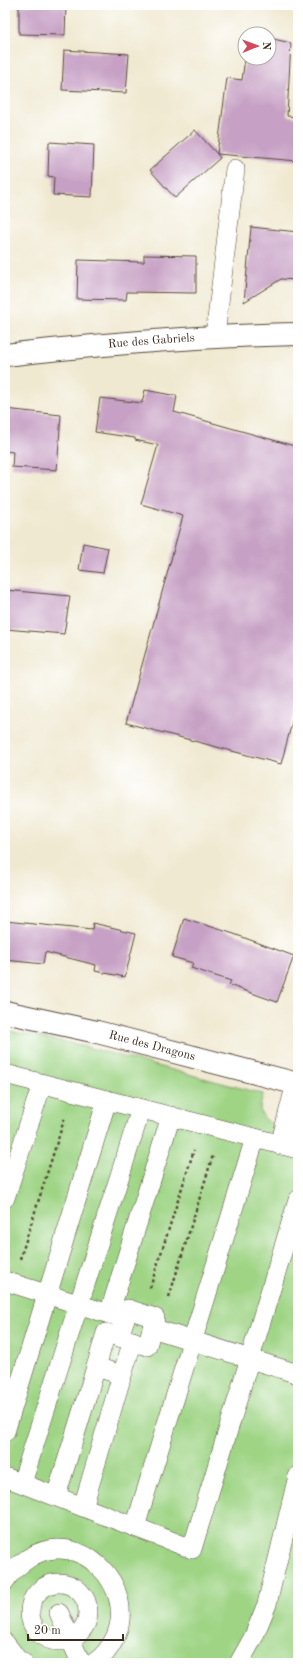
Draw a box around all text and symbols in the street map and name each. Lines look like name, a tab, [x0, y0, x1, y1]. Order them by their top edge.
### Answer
north arrow	[237, 26, 277, 66]
text: N	[260, 42, 271, 51]
street label: Rue des Gabriels	[107, 332, 195, 351]
street label: Rue des Dragons	[108, 1029, 196, 1063]
scale bar	[28, 1616, 123, 1642]
text: 20 m	[34, 1625, 61, 1637]

